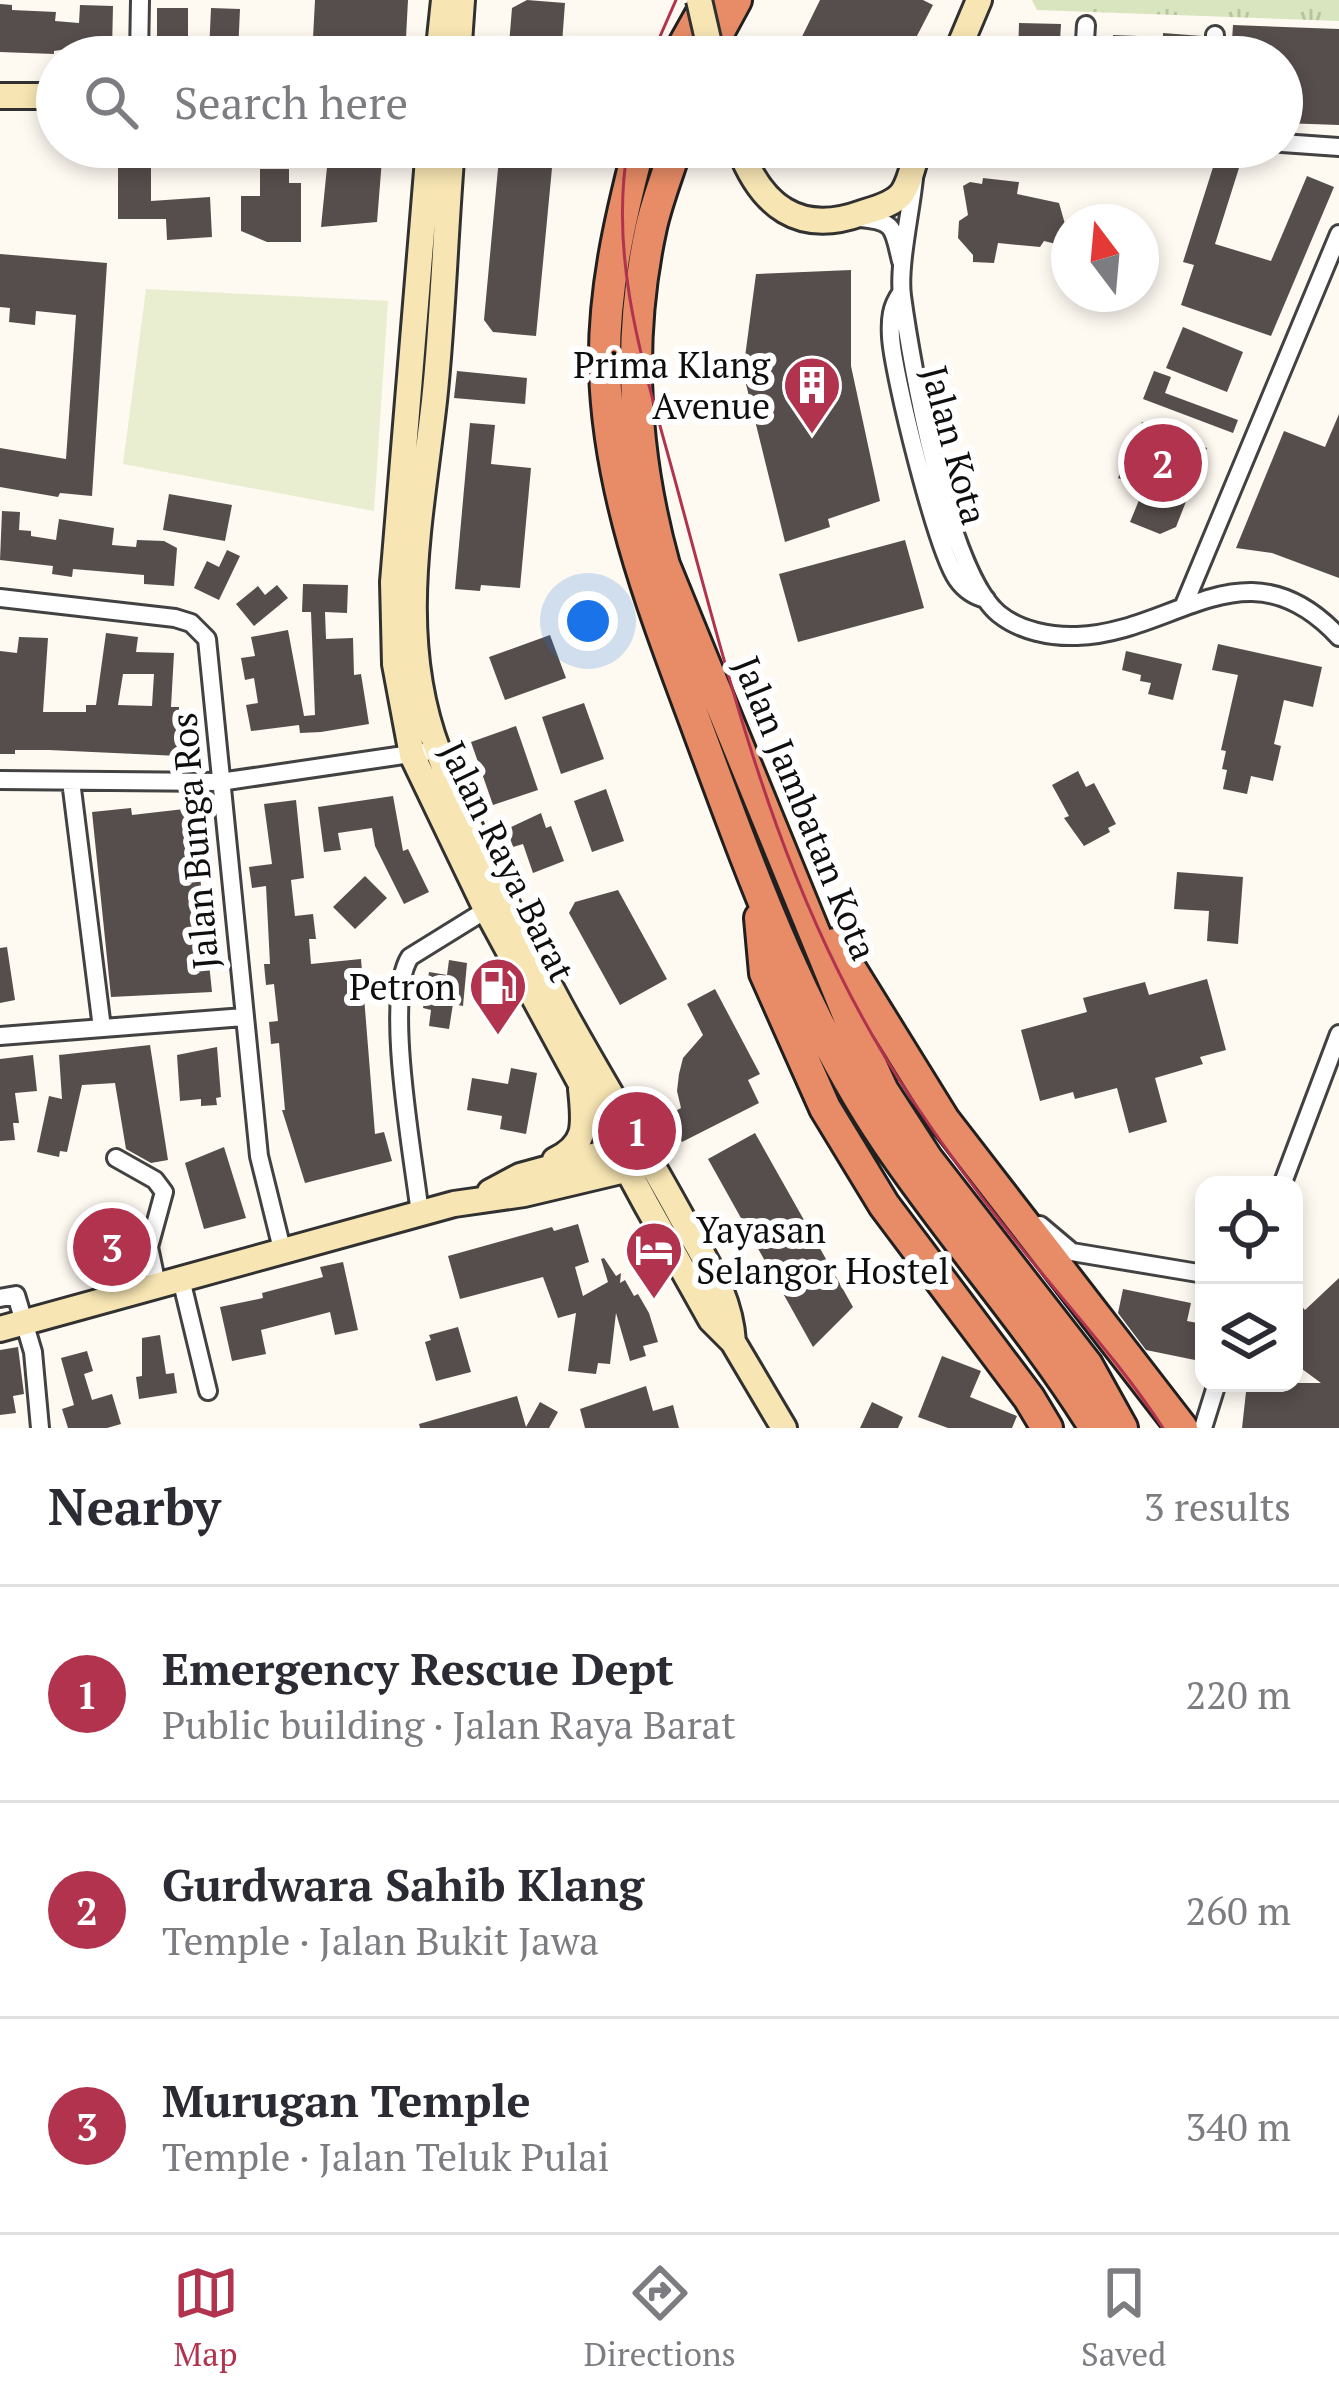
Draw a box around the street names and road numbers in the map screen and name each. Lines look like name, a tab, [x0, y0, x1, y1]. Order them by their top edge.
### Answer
street label: Jalan Kota	[911, 361, 999, 529]
street label: Jalan Jambatan Kota	[724, 649, 888, 967]
street label: Jalan Bunga Ros	[159, 711, 229, 971]
street label: Jalan Raya Barat	[430, 733, 586, 989]

